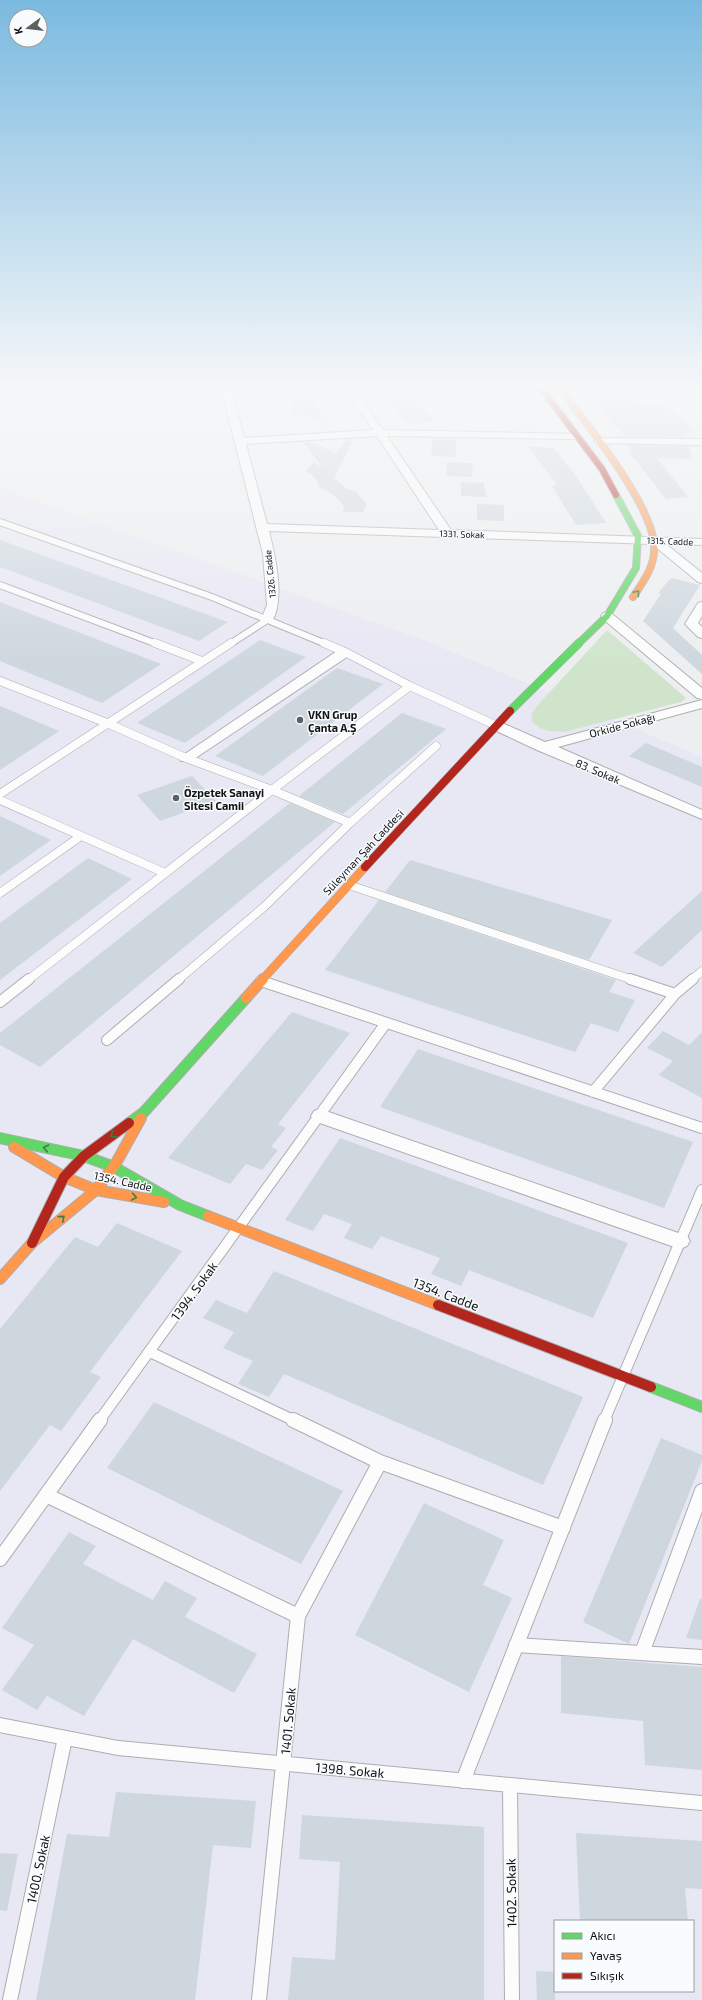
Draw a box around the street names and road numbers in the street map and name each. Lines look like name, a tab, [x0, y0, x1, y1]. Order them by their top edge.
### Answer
street label: 1331. Sokak	[439, 528, 485, 540]
street label: 1315. Cadde	[647, 535, 693, 547]
street label: 1326. Cadde	[262, 549, 278, 598]
street label: Orkide Sokağı	[588, 710, 656, 740]
street label: 83. Sokak	[574, 756, 623, 786]
street label: Süleyman Şah Caddesi	[320, 807, 407, 899]
street label: 1354. Cadde	[93, 1169, 153, 1194]
street label: 1394. Sokak	[167, 1258, 221, 1324]
street label: 1354. Cadde	[411, 1274, 481, 1314]
street label: 1401. Sokak	[277, 1686, 299, 1755]
street label: 1398. Sokak	[315, 1759, 385, 1781]
street label: 1400. Sokak	[23, 1833, 53, 1905]
street label: 1402. Sokak	[502, 1858, 520, 1928]

